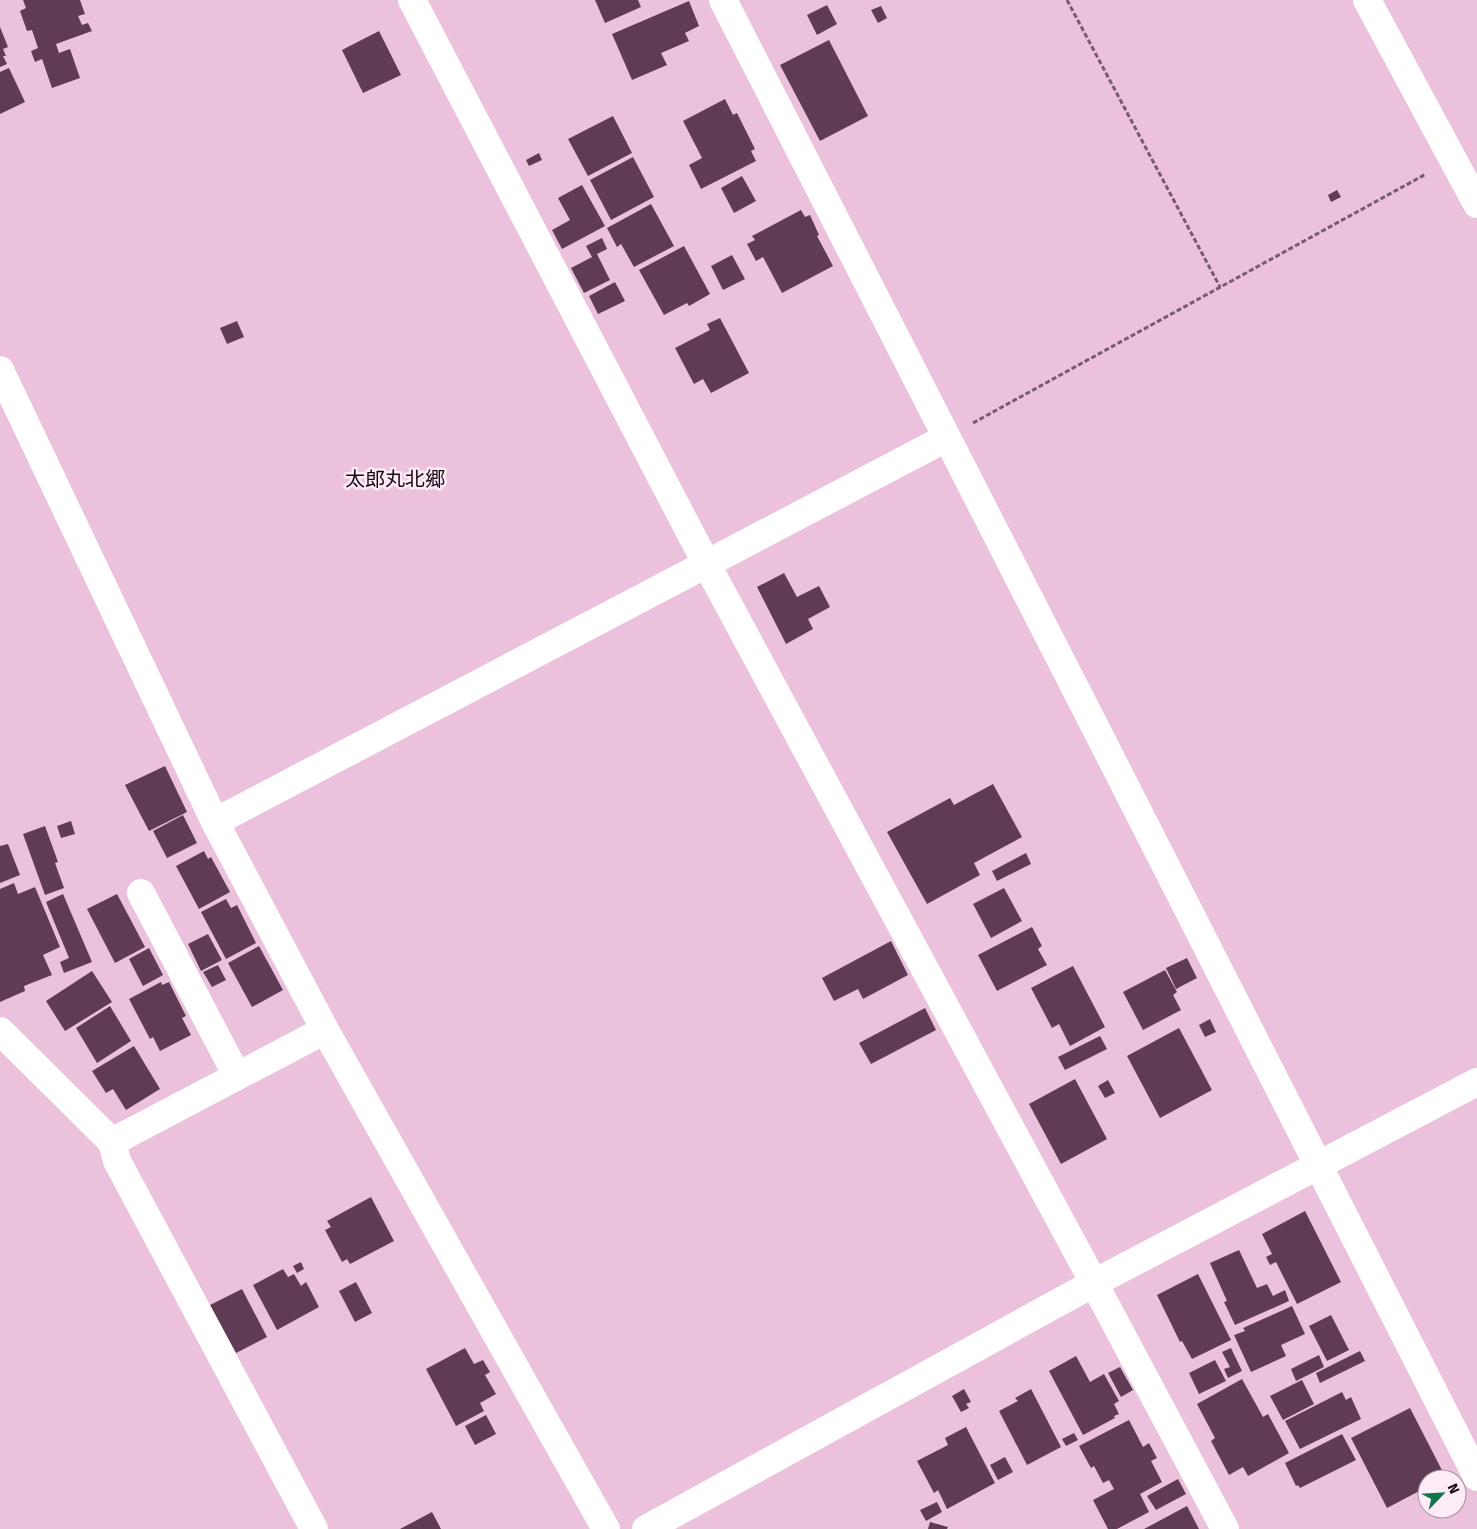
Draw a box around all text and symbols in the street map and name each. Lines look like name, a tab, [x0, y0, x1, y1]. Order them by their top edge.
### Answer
district label: 太郎丸北郷	[345, 467, 445, 491]
north arrow	[1417, 1469, 1467, 1519]
text: N	[1444, 1481, 1463, 1497]

